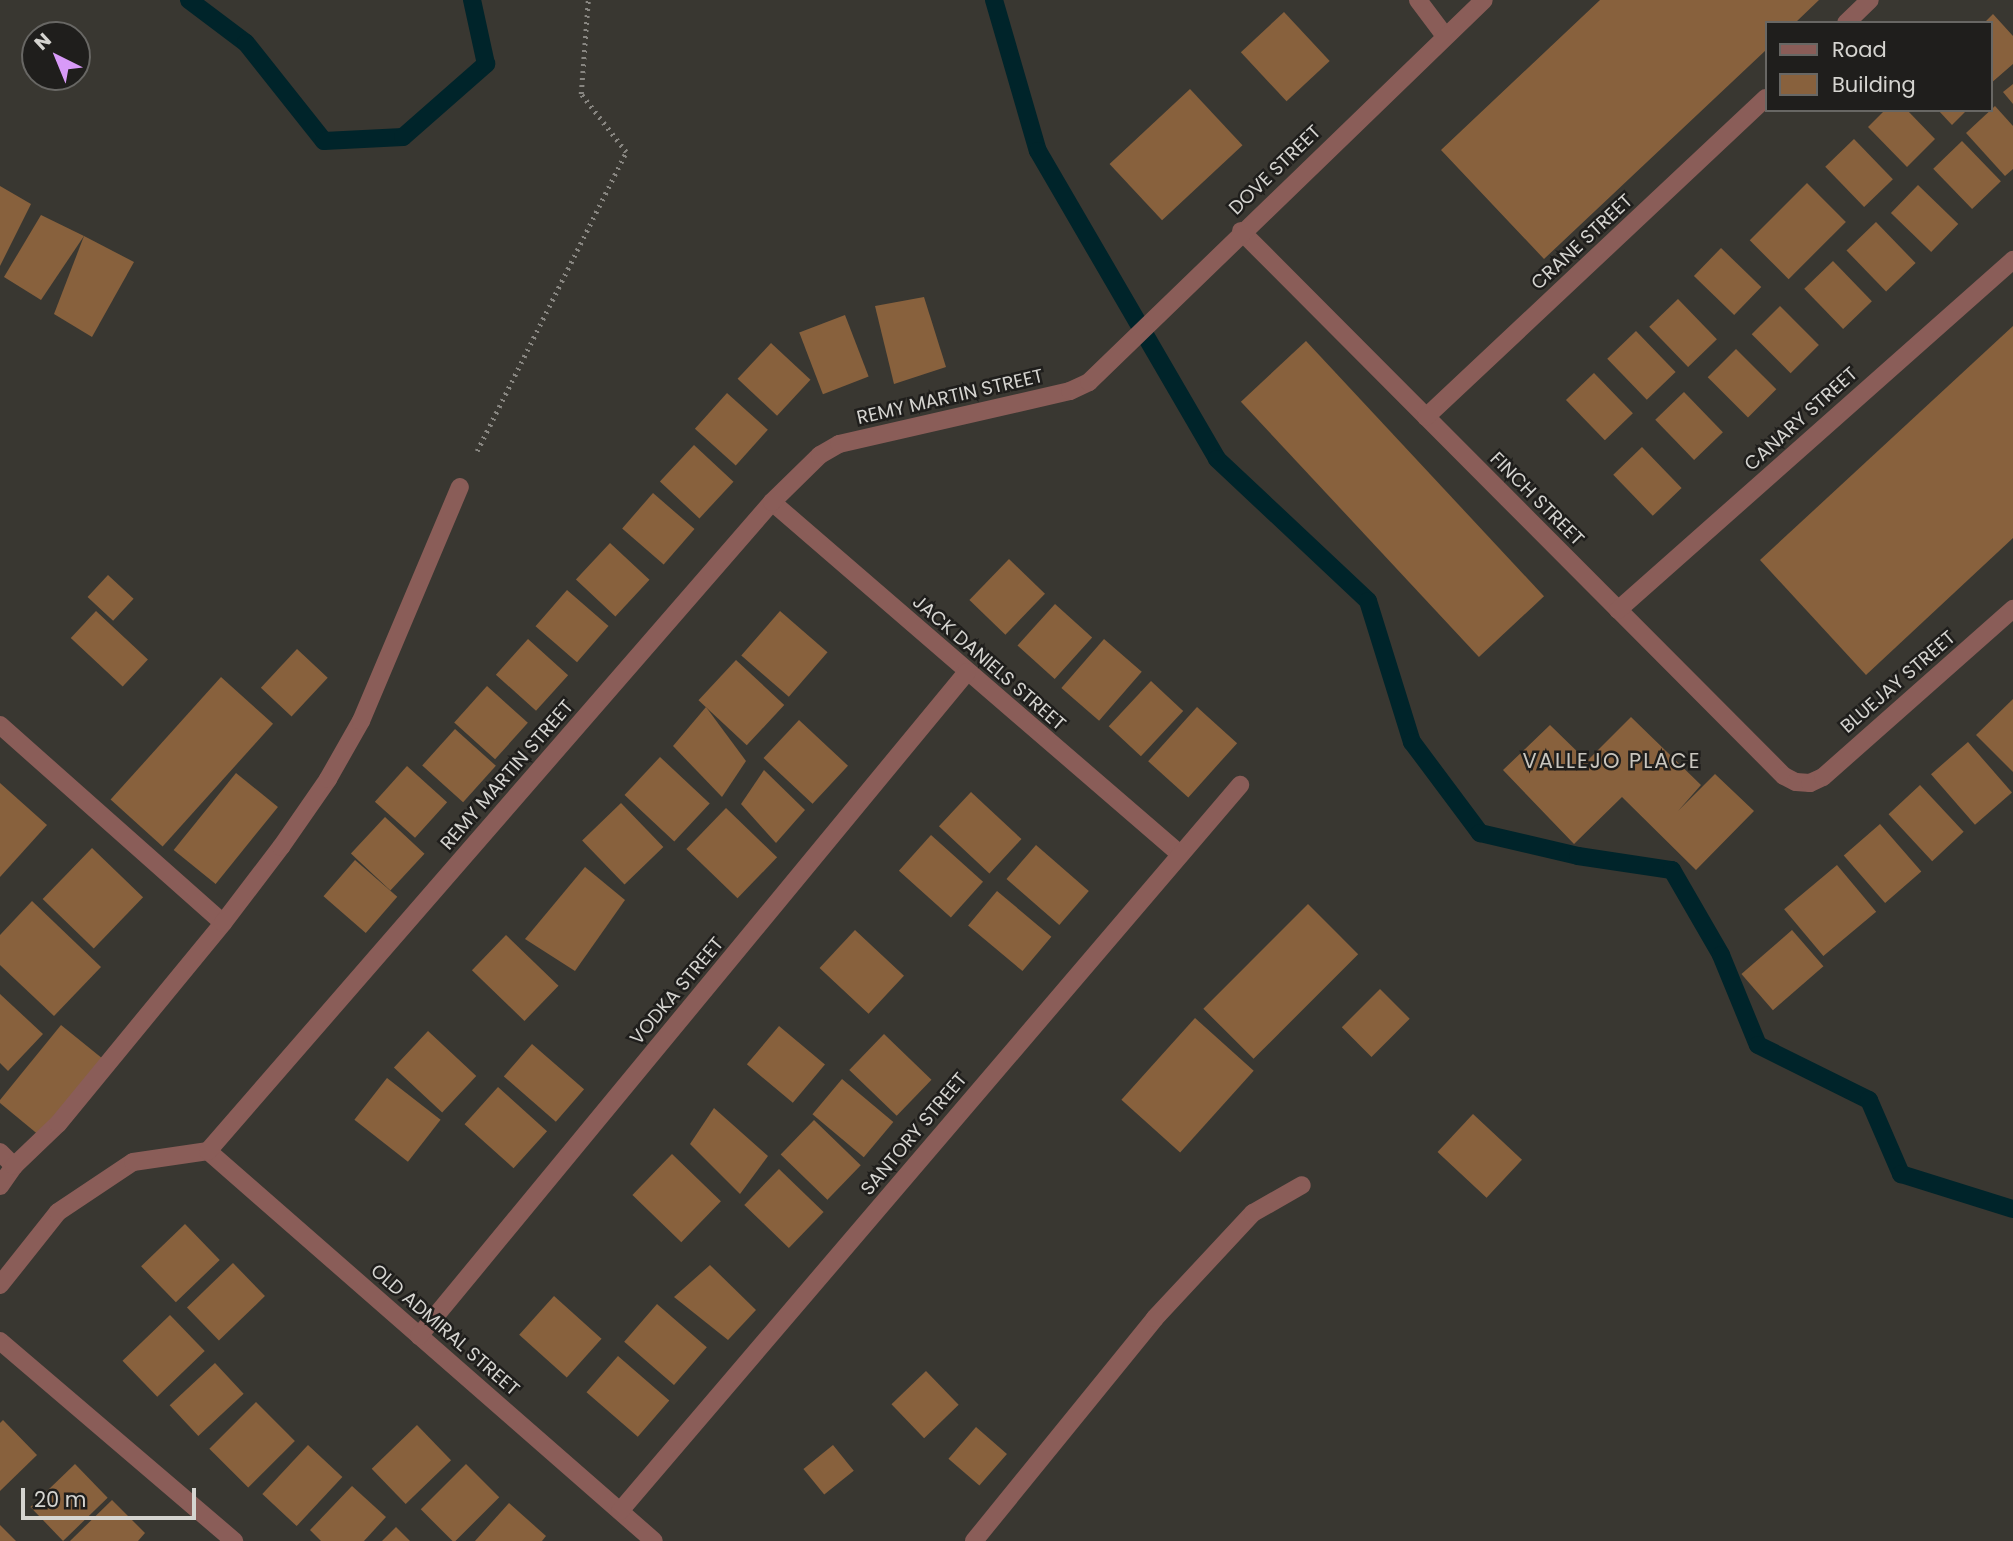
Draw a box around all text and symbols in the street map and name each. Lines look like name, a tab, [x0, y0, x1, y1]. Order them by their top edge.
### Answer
north arrow	[21, 21, 91, 91]
legend	[1764, 21, 1992, 112]
text: N	[28, 27, 57, 56]
text: Road	[1832, 35, 1887, 64]
text: Building	[1832, 70, 1916, 99]
street label: DOVE STREET	[1224, 121, 1326, 219]
street label: CRANE STREET	[1527, 189, 1637, 295]
street label: CANARY STREET	[1740, 362, 1862, 476]
street label: REMY MARTIN STREET	[855, 364, 1045, 430]
street label: FINCH STREET	[1485, 447, 1589, 551]
street label: JACK DANIELS STREET	[908, 590, 1070, 736]
street label: BLUEJAY STREET	[1836, 626, 1960, 738]
street label: REMY MARTIN STREET	[436, 696, 578, 854]
district label: VALLEJO PLACE	[1524, 748, 1700, 774]
street label: VODKA STREET	[625, 933, 729, 1049]
street label: SANTORY STREET	[856, 1068, 972, 1200]
street label: OLD ADMIRAL STREET	[366, 1259, 524, 1401]
scale bar	[24, 1474, 200, 1518]
text: 20 m	[34, 1485, 87, 1514]

